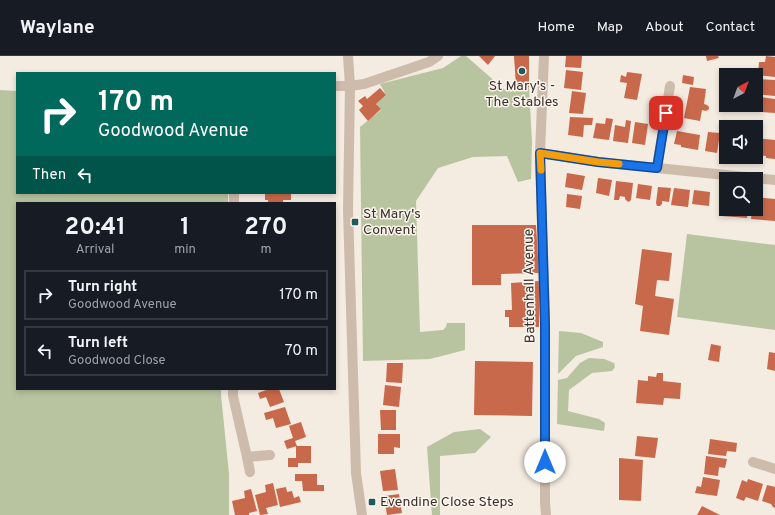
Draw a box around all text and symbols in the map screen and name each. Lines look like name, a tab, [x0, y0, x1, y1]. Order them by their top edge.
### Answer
text: Waylane	[20, 16, 95, 40]
text: Home	[538, 19, 575, 36]
text: Map	[597, 19, 623, 36]
text: About	[645, 19, 684, 36]
text: Contact	[706, 19, 755, 36]
marker: St Mary's - The Stables	[517, 66, 527, 76]
north arrow	[719, 68, 763, 112]
map controls	[719, 68, 763, 216]
place label: St Mary's - The Stables	[485, 78, 559, 111]
text: 170 m	[98, 85, 174, 121]
icon: right	[32, 88, 84, 140]
pin	[649, 96, 683, 130]
icon: arrive	[655, 102, 677, 124]
text: Goodwood Avenue	[98, 120, 248, 143]
button: sound	[719, 120, 763, 164]
icon: left	[74, 164, 96, 186]
text: Then	[32, 166, 66, 185]
button: search	[719, 172, 763, 216]
place label: St Mary's Convent	[363, 206, 421, 239]
text: 20:41	[64, 213, 126, 243]
text: 1	[180, 213, 190, 243]
text: 270	[244, 213, 288, 243]
marker: St Mary's Convent	[350, 217, 360, 227]
street label: Battenhall Avenue	[521, 229, 539, 343]
text: Arrival	[76, 242, 115, 258]
text: min	[174, 242, 196, 258]
text: m	[260, 242, 271, 258]
text: Turn right	[68, 278, 137, 297]
icon: right	[34, 284, 56, 306]
text: 170 m	[279, 286, 318, 305]
text: Goodwood Avenue	[68, 297, 177, 313]
text: Turn left	[68, 334, 128, 353]
icon: left	[34, 340, 56, 362]
text: 70 m	[285, 342, 318, 361]
text: Goodwood Close	[68, 353, 166, 369]
position arrow	[524, 441, 566, 483]
place label: Evendine Close Steps	[380, 494, 514, 511]
marker: Evendine Close Steps	[367, 497, 377, 507]

